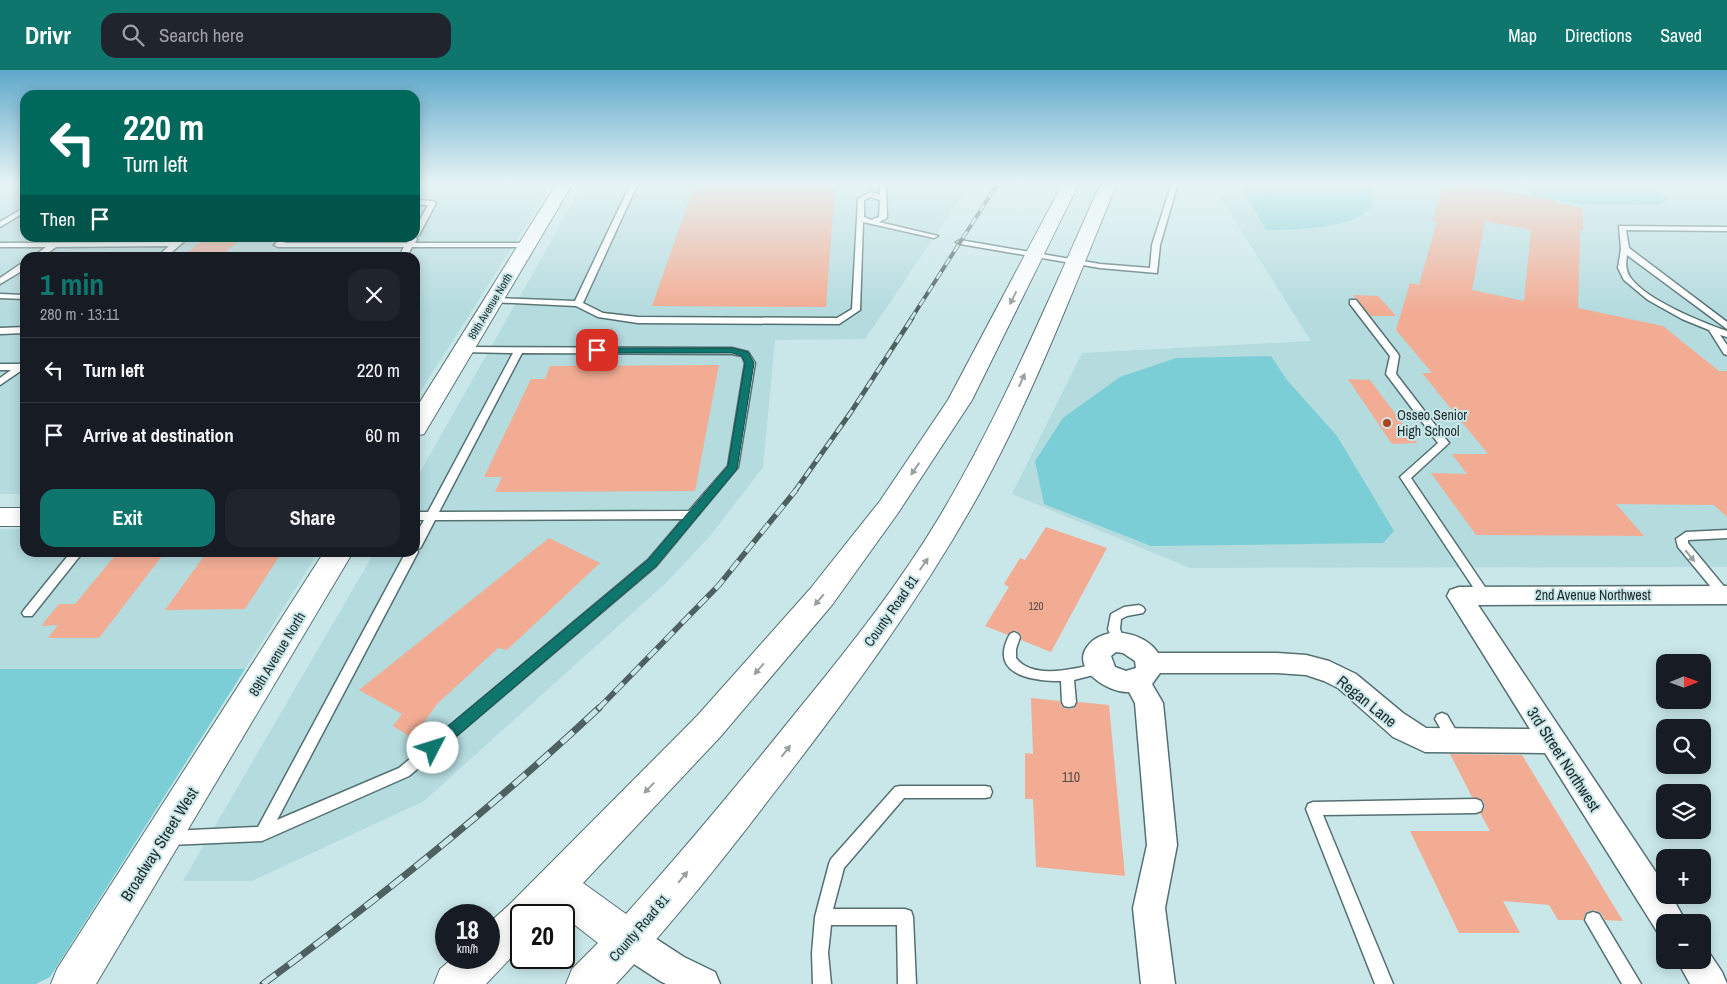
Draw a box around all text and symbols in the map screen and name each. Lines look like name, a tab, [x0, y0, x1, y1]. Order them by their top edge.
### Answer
search box	[101, 13, 451, 58]
text: Drivr	[25, 19, 71, 51]
icon: search	[119, 21, 147, 49]
text: Search here	[159, 22, 244, 48]
text: Map	[1508, 23, 1537, 48]
text: Directions	[1565, 23, 1632, 48]
text: Saved	[1660, 23, 1702, 48]
text: 220 m	[123, 104, 204, 151]
icon: left	[40, 110, 105, 175]
text: Turn left	[123, 149, 188, 179]
icon: arrive	[86, 205, 114, 233]
text: Then	[40, 206, 76, 232]
text: 1 min	[40, 264, 104, 304]
button: close	[348, 269, 400, 321]
street label: 89th Avenue North	[465, 270, 515, 342]
one-way arrow	[1009, 290, 1017, 305]
text: 280 m · 13:11	[40, 303, 119, 325]
pin	[576, 329, 618, 371]
icon: arrive	[583, 336, 611, 364]
icon: left	[40, 356, 68, 384]
text: Turn left	[83, 357, 144, 383]
text: 220 m	[357, 357, 400, 383]
one-way arrow	[1019, 373, 1027, 387]
place label: Osseo Senior High School	[1397, 406, 1467, 440]
marker: Osseo Senior High School	[1381, 417, 1393, 429]
icon: arrive	[40, 421, 68, 449]
text: Arrive at destination	[83, 422, 234, 448]
text: 60 m	[365, 422, 400, 448]
one-way arrow	[910, 462, 920, 476]
button: Exit	[40, 489, 215, 547]
button: Share	[225, 489, 400, 547]
one-way arrow	[1685, 549, 1696, 562]
one-way arrow	[919, 557, 929, 571]
street label: County Road 81	[860, 571, 923, 650]
street label: 2nd Avenue Northwest	[1535, 586, 1651, 604]
one-way arrow	[813, 593, 824, 606]
house number: 120	[1028, 599, 1044, 613]
street label: 89th Avenue North	[245, 609, 309, 699]
north arrow	[1656, 654, 1711, 709]
map controls	[1656, 654, 1711, 969]
one-way arrow	[753, 662, 765, 674]
street label: Regan Lane	[1332, 670, 1402, 732]
street label: 3rd Street Northwest	[1522, 703, 1606, 816]
button: search	[1656, 719, 1711, 774]
position arrow	[406, 721, 458, 773]
one-way arrow	[780, 745, 791, 758]
house number: 110	[1062, 768, 1080, 786]
one-way arrow	[643, 782, 655, 794]
street label: Broadway Street West	[115, 783, 203, 905]
button: layers	[1656, 784, 1711, 839]
button: +	[1656, 849, 1711, 904]
one-way arrow	[677, 871, 688, 884]
street label: County Road 81	[605, 890, 673, 965]
speed limit sign: 20	[510, 904, 575, 969]
text: 18	[456, 913, 479, 947]
button: −	[1656, 914, 1711, 969]
text: km/h	[457, 941, 478, 957]

